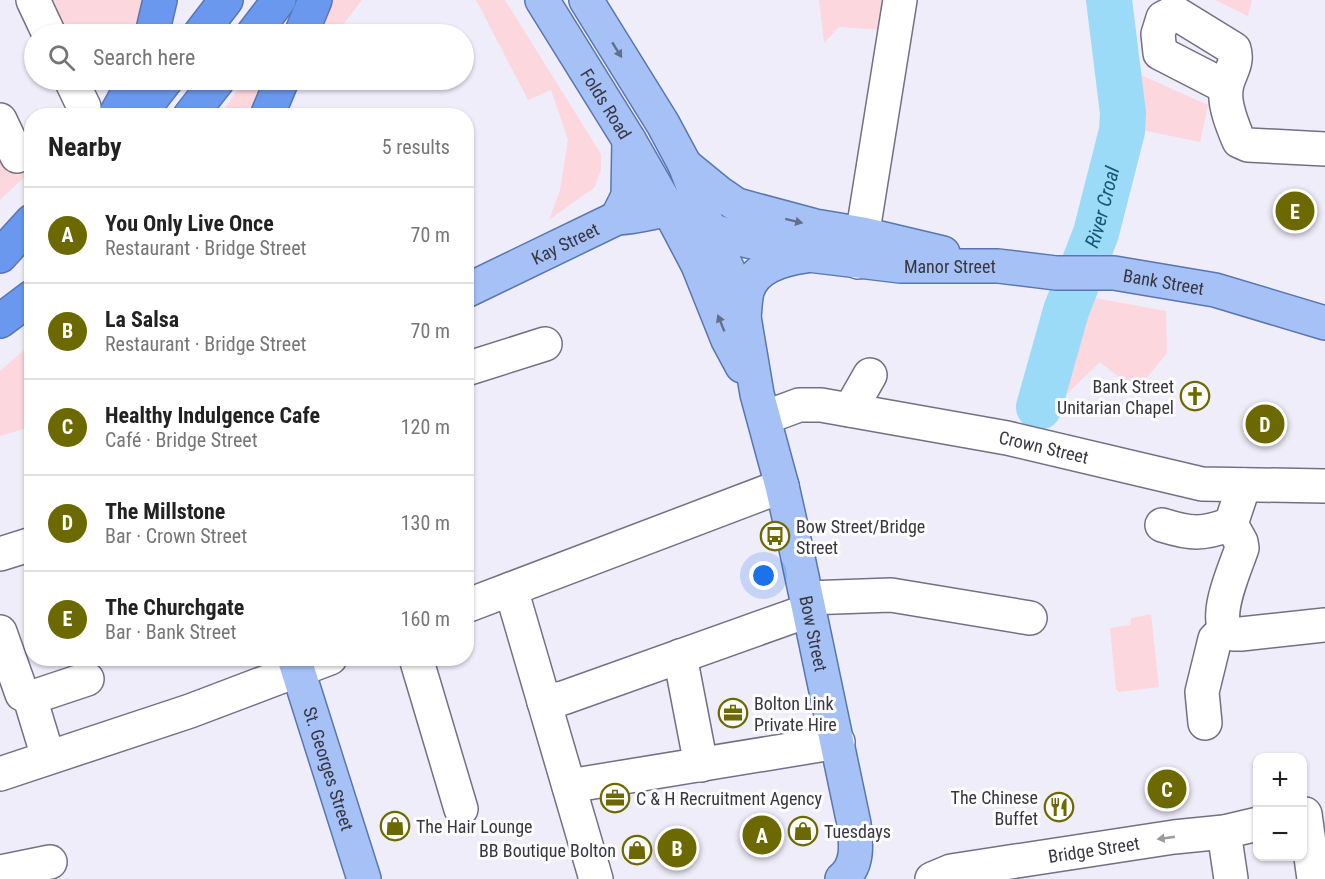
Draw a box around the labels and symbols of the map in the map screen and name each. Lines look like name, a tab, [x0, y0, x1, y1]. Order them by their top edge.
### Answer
one-way arrow	[611, 42, 622, 58]
street label: Folds Road	[577, 64, 636, 143]
water label: River Croal	[1080, 164, 1125, 251]
pin: E	[1276, 188, 1314, 234]
one-way arrow	[785, 216, 803, 226]
street label: Kay Street	[528, 218, 602, 268]
street label: Manor Street	[904, 256, 996, 277]
street label: Bank Street	[1122, 264, 1206, 298]
one-way arrow	[716, 314, 725, 332]
place label: Bank Street Unitarian Chapel	[1057, 376, 1174, 418]
church icon: Bank Street Unitarian Chapel	[1179, 380, 1211, 412]
pin: D	[1246, 402, 1284, 446]
street label: Crown Street	[997, 426, 1091, 467]
place label: Bow Street/Bridge Street	[796, 516, 925, 558]
bus stop icon: Bow Street/Bridge Street	[759, 520, 791, 552]
your location	[749, 561, 778, 590]
street label: Bow Street	[796, 594, 832, 673]
place label: Bolton Link Private Hire	[754, 693, 837, 735]
office icon: Bolton Link Private Hire	[717, 697, 749, 729]
street label: St. Georges Street	[300, 704, 358, 833]
pin: C	[1148, 766, 1186, 812]
office icon: C & H Recruitment Agency	[599, 782, 631, 814]
place label: The Chinese Buffet	[951, 787, 1038, 829]
place label: C & H Recruitment Agency	[636, 788, 822, 809]
restaurant icon: The Chinese Buffet	[1043, 791, 1075, 823]
shop icon: The Hair Lounge	[379, 810, 411, 842]
pin: A	[742, 812, 782, 858]
shop icon: Tuesdays	[787, 815, 819, 847]
place label: The Hair Lounge	[416, 816, 533, 837]
place label: Tuesdays	[824, 821, 891, 842]
pin: B	[658, 826, 696, 870]
street label: Bridge Street	[1047, 832, 1141, 867]
shop icon: BB Boutique Bolton	[621, 834, 653, 866]
one-way arrow	[1156, 834, 1175, 843]
place label: BB Boutique Bolton	[479, 840, 616, 861]

